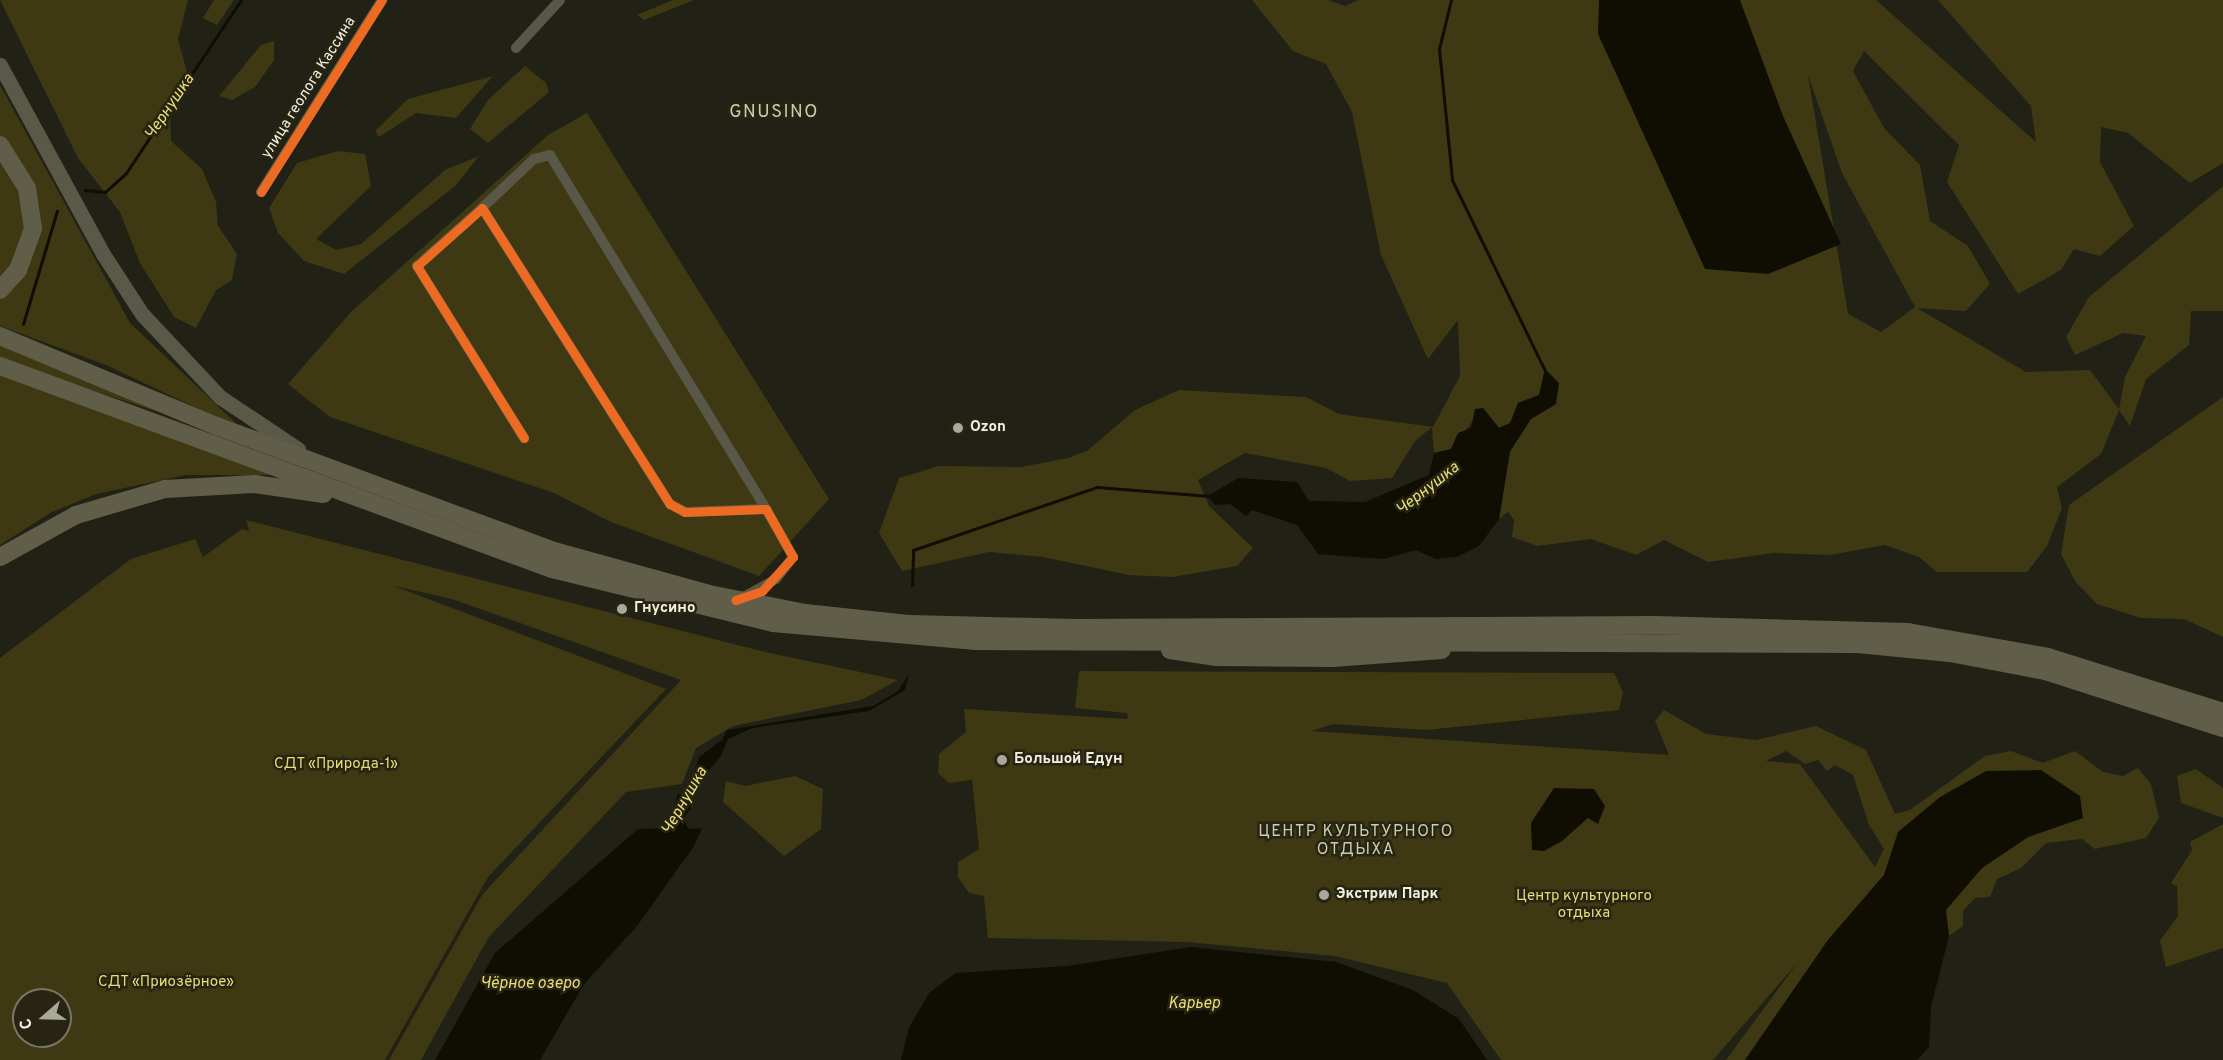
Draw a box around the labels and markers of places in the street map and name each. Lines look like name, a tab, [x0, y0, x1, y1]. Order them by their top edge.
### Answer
place label: Ozon	[970, 419, 1006, 437]
marker: Ozon	[951, 421, 965, 435]
place label: Гнусино	[634, 600, 695, 618]
marker: Гнусино	[615, 602, 629, 616]
place label: Большой Едун	[1014, 751, 1123, 769]
marker: Большой Едун	[995, 753, 1009, 767]
place label: Экстрим Парк	[1336, 886, 1438, 904]
marker: Экстрим Парк	[1317, 888, 1331, 902]

